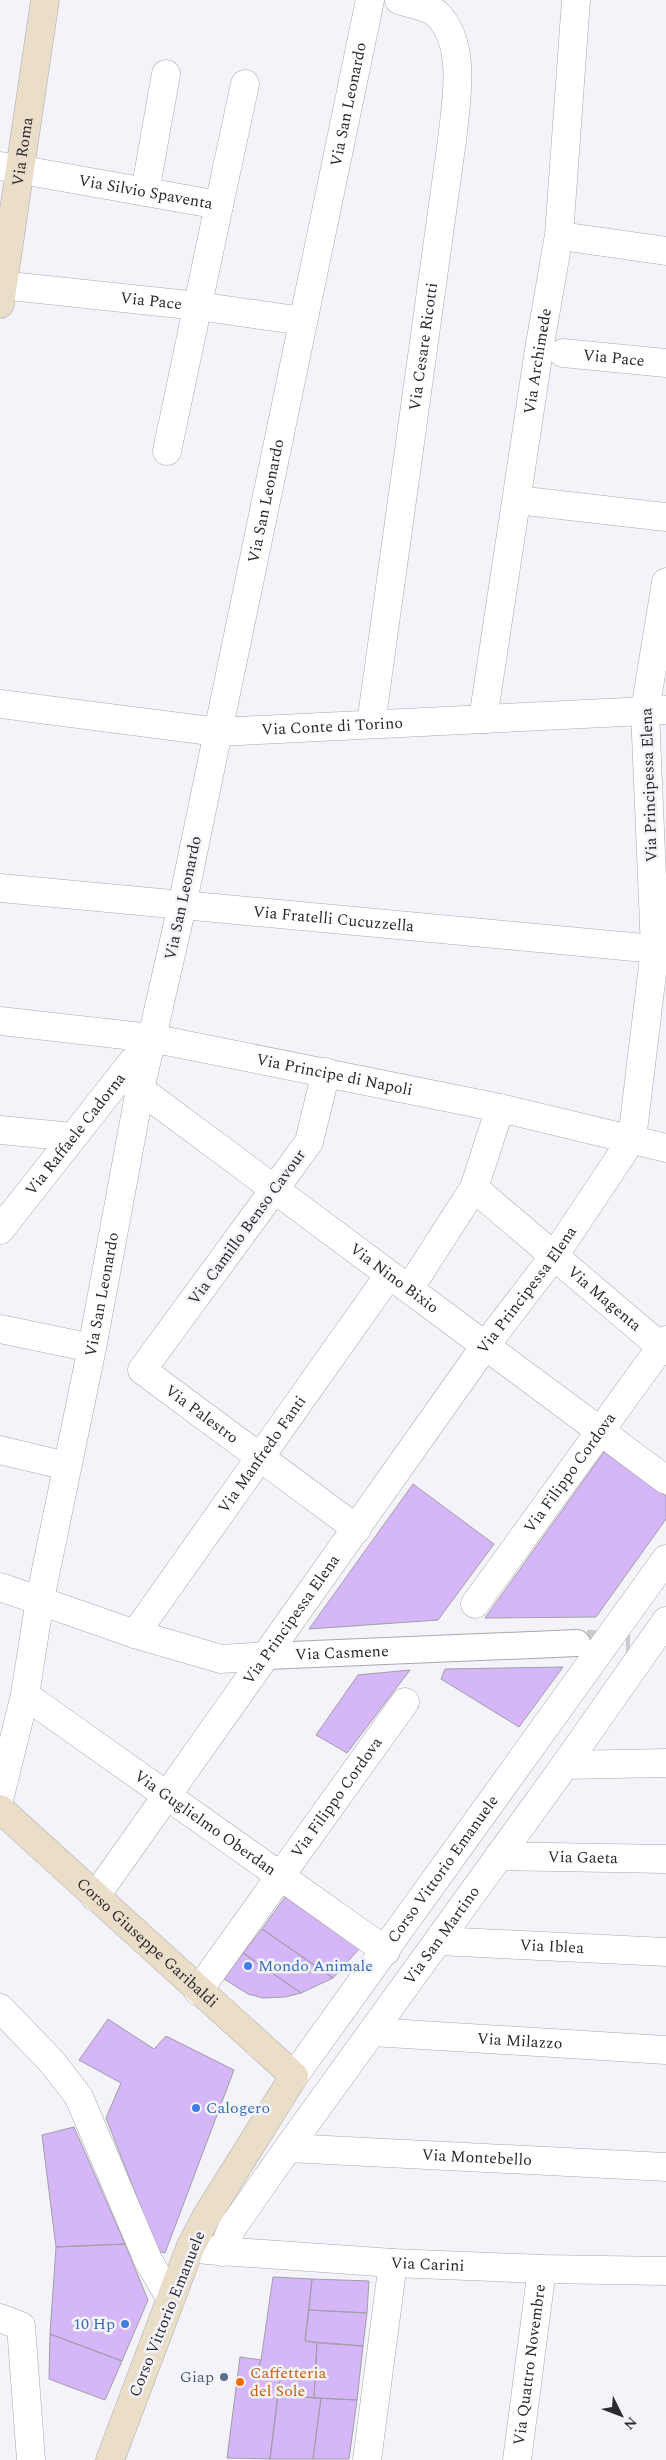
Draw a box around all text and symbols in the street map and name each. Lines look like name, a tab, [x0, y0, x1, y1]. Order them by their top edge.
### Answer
street label: Via San Leonardo	[324, 40, 373, 169]
street label: Via Roma	[6, 115, 40, 188]
street label: Via Silvio Spaventa	[77, 168, 215, 216]
street label: Via Cesare Ricotti	[403, 281, 444, 412]
street label: Via Pace	[119, 286, 183, 316]
street label: Via Archimede	[517, 306, 558, 416]
street label: Via Pace	[582, 343, 646, 373]
street label: Via San Leonardo	[241, 437, 291, 565]
street label: Via Principessa Elena	[634, 707, 664, 863]
street label: Via Conte di Torino	[261, 711, 403, 742]
street label: Via San Leonardo	[158, 834, 208, 962]
street label: Via Fratelli Cucuzzella	[252, 900, 415, 939]
street label: Via Principe di Napoli	[254, 1047, 415, 1102]
street label: Via Raffaele Cadorna	[19, 1067, 132, 1201]
street label: Via Camillo Benso Cavour	[182, 1144, 312, 1310]
street label: Via Principessa Elena	[471, 1221, 583, 1359]
street label: Via San Leonardo	[78, 1230, 125, 1359]
street label: Via Nino Bixio	[345, 1237, 444, 1319]
street label: Via Magenta	[562, 1260, 647, 1337]
street label: Via Palestro	[160, 1379, 244, 1450]
street label: Via Manfredo Fanti	[212, 1390, 312, 1518]
street label: Via Filippo Cordova	[518, 1407, 622, 1538]
street label: Via Principessa Elena	[237, 1549, 346, 1689]
street label: Via Casmene	[295, 1639, 389, 1667]
street label: Via Filippo Cordova	[285, 1732, 388, 1863]
street label: Via Guglielmo Oberdan	[129, 1764, 281, 1882]
street label: Corso Vittorio Emanuele	[381, 1790, 505, 1948]
street label: Via Gaeta	[548, 1845, 618, 1870]
street label: Corso Giuseppe Garibaldi	[71, 1872, 224, 2014]
street label: Via San Martino	[398, 1881, 486, 1990]
street label: Via Iblea	[519, 1933, 585, 1960]
place label: Mondo Animale	[258, 1954, 373, 1978]
marker: Mondo Animale	[242, 1960, 254, 1972]
street label: Via Milazzo	[476, 2026, 563, 2056]
place label: Calogero	[206, 2096, 270, 2120]
marker: Calogero	[190, 2102, 202, 2114]
street label: Via Montebello	[421, 2143, 532, 2172]
street label: Corso Vittorio Emanuele	[123, 2227, 211, 2401]
street label: Via Carini	[390, 2251, 465, 2278]
street label: Via Quattro Novembre	[507, 2283, 552, 2447]
place label: 10 Hp	[73, 2312, 115, 2336]
marker: 10 Hp	[119, 2318, 131, 2330]
place label: Caffetteria del Sole	[250, 2361, 326, 2403]
place label: Giap	[180, 2365, 214, 2389]
marker: Giap	[218, 2371, 230, 2383]
marker: Caffetteria del Sole	[234, 2376, 246, 2388]
north arrow	[596, 2390, 646, 2440]
text: N	[619, 2412, 642, 2435]

